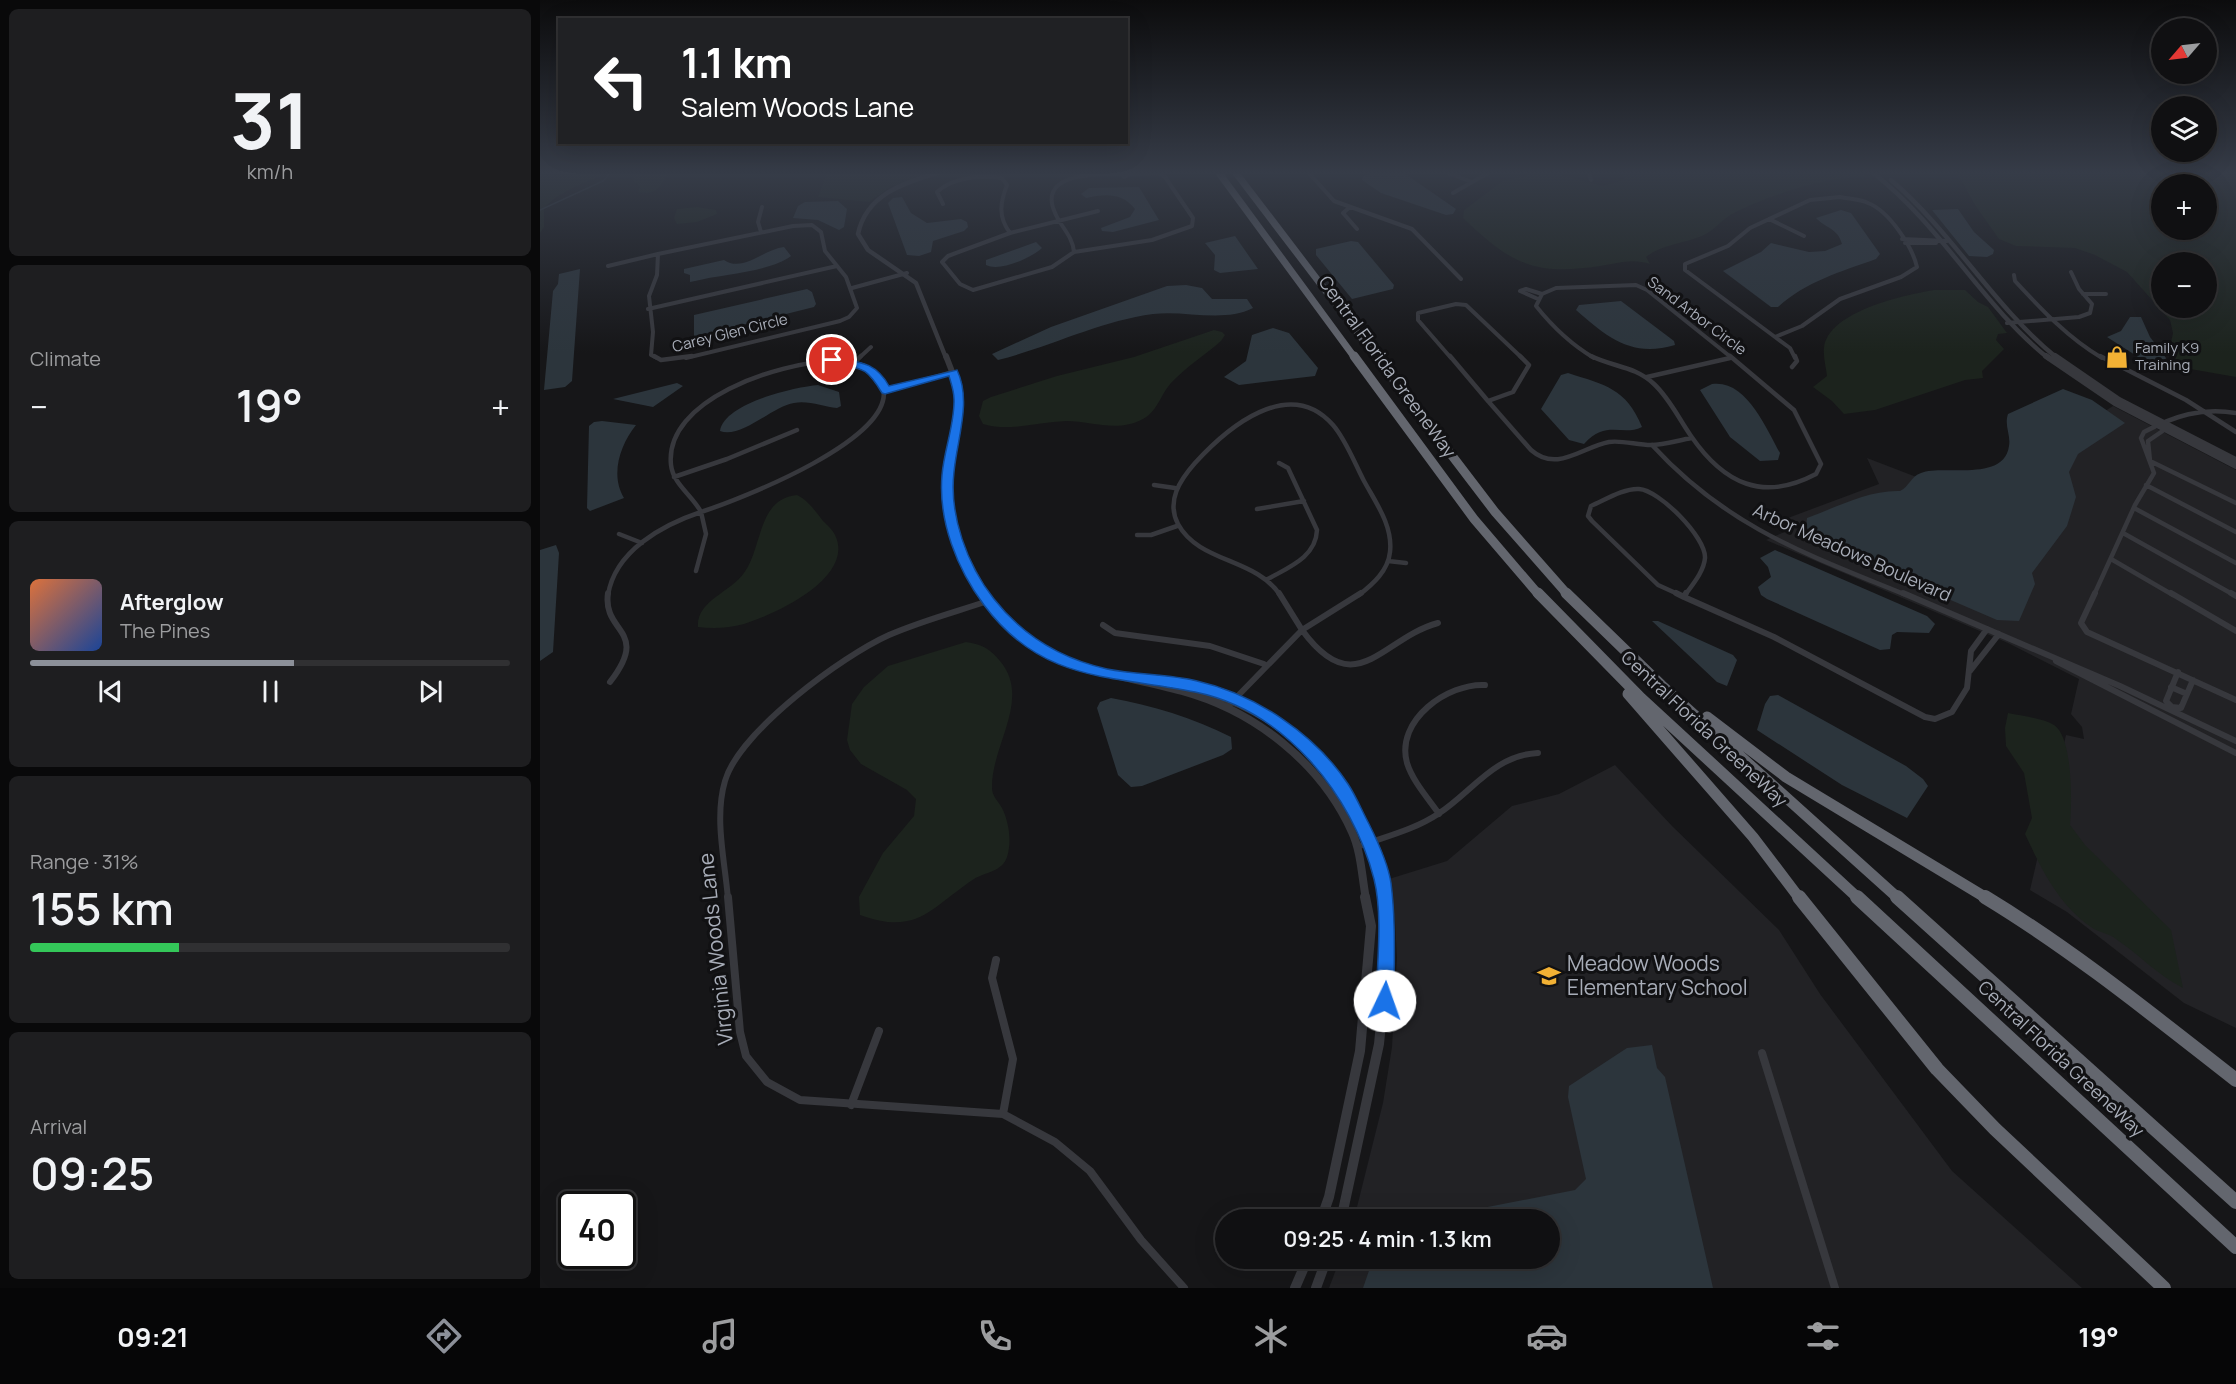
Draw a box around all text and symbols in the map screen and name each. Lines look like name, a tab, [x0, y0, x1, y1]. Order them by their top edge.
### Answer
north arrow	[2151, 18, 2217, 84]
map controls	[2151, 18, 2217, 318]
text: 1.1 km	[681, 33, 793, 91]
icon: left	[582, 42, 660, 120]
text: 31	[230, 66, 310, 172]
text: Salem Woods Lane	[681, 88, 914, 125]
button: layers	[2151, 96, 2217, 162]
text: km/h	[247, 158, 293, 185]
button: +	[2151, 174, 2217, 240]
button: −	[2151, 252, 2217, 318]
street label: Central Florida GreeneWay	[1314, 271, 1462, 463]
street label: Sand Arbor Circle	[1643, 271, 1751, 360]
street label: Carey Glen Circle	[670, 308, 790, 357]
pin	[806, 334, 857, 385]
place label: Family K9 Training	[2135, 337, 2199, 375]
icon: arrive	[815, 343, 848, 376]
shop icon: Family K9 Training	[2104, 344, 2130, 370]
text: Climate	[30, 345, 101, 372]
text: 19°	[236, 374, 303, 436]
text: −	[30, 384, 48, 429]
text: +	[491, 384, 510, 429]
street label: Arbor Meadows Boulevard	[1750, 497, 1955, 607]
text: Afterglow	[120, 587, 224, 617]
text: The Pines	[120, 617, 210, 644]
street label: Central Florida GreeneWay	[1616, 645, 1793, 812]
icon: previous	[94, 675, 127, 708]
icon: pause	[254, 675, 287, 708]
icon: next	[414, 675, 447, 708]
text: Range · 31%	[30, 848, 139, 875]
street label: Virginia Woods Lane	[691, 852, 739, 1046]
text: 155 km	[30, 877, 174, 939]
place label: Meadow Woods Elementary School	[1567, 949, 1748, 1001]
school or university icon: Meadow Woods Elementary School	[1536, 963, 1562, 989]
position arrow	[1353, 969, 1417, 1033]
street label: Central Florida GreeneWay	[1973, 975, 2150, 1142]
text: Arrival	[30, 1113, 87, 1140]
text: 09:25	[30, 1142, 154, 1204]
speed limit sign: 40	[558, 1191, 636, 1269]
text: 09:25 · 4 min · 1.3 km	[1283, 1224, 1492, 1254]
icon: directions	[423, 1315, 465, 1357]
icon: music	[699, 1315, 741, 1357]
icon: phone	[974, 1315, 1016, 1357]
icon: climate	[1250, 1315, 1292, 1357]
icon: car	[1526, 1315, 1568, 1357]
icon: filters	[1802, 1315, 1844, 1357]
text: 09:21	[117, 1318, 189, 1355]
text: 19°	[2078, 1318, 2119, 1355]

